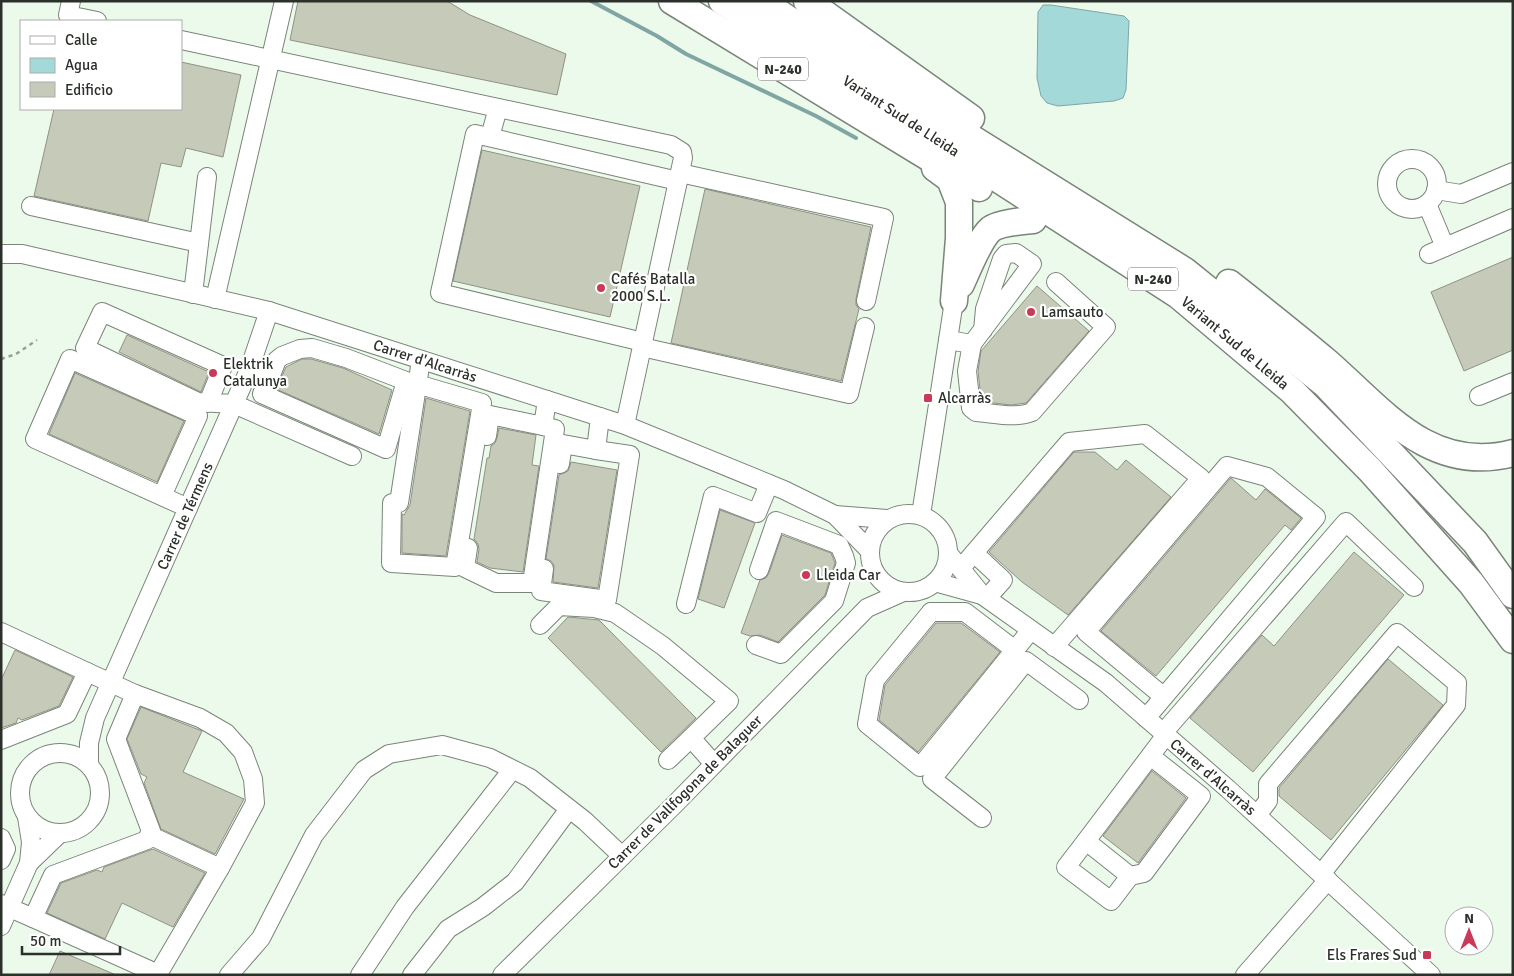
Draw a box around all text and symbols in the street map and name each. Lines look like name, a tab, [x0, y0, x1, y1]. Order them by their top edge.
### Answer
legend	[20, 20, 182, 110]
text: Calle	[65, 31, 98, 49]
text: Agua	[65, 56, 98, 74]
road number: N-240	[758, 58, 808, 80]
street label: Variant Sud de Lleida	[839, 72, 963, 160]
text: Edificio	[65, 81, 113, 99]
road number: N-240	[1128, 268, 1178, 290]
place label: Cafés Batalla 2000 S.L.	[611, 270, 695, 305]
marker: Cafés Batalla 2000 S.L.	[595, 282, 607, 294]
street label: Variant Sud de Lleida	[1177, 293, 1293, 393]
place label: Lamsauto	[1041, 303, 1104, 321]
marker: Lamsauto	[1025, 306, 1037, 318]
street label: Carrer d'Alcarràs	[371, 336, 479, 386]
place label: Elektrik Catalunya	[223, 355, 287, 390]
marker: Elektrik Catalunya	[207, 367, 219, 379]
place label: Alcarràs	[938, 389, 991, 407]
marker: Alcarràs	[922, 392, 934, 404]
street label: Carrer de Térmens	[153, 459, 217, 573]
place label: Lleida Car	[816, 566, 881, 584]
marker: Lleida Car	[800, 569, 812, 581]
street label: Carrer de Vallfogona de Balaguer	[604, 711, 766, 873]
street label: Carrer d'Alcarràs	[1166, 735, 1260, 819]
north arrow	[1444, 906, 1494, 956]
text: N	[1464, 910, 1474, 927]
scale bar	[22, 924, 120, 956]
text: 50 m	[30, 932, 61, 950]
place label: Els Frares Sud	[1327, 946, 1417, 964]
marker: Els Frares Sud	[1421, 949, 1433, 961]

